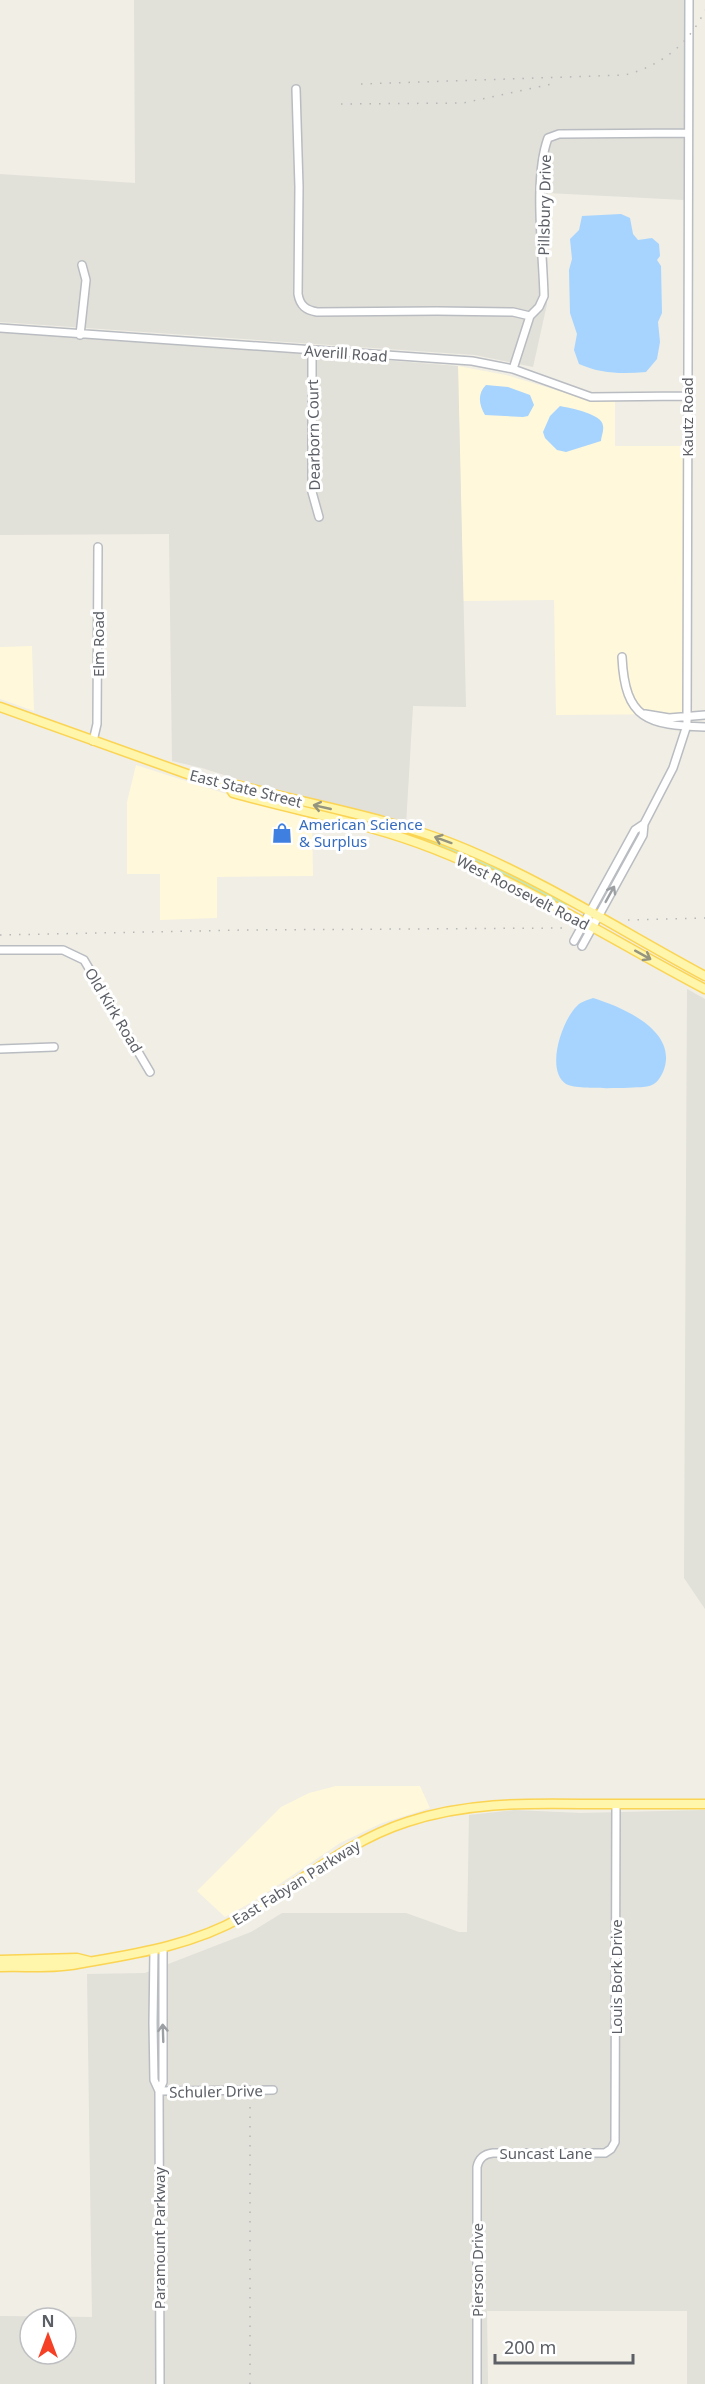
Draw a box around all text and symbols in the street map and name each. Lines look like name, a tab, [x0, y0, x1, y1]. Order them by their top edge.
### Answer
street label: Pillsbury Drive	[533, 154, 555, 256]
street label: Averill Road	[304, 340, 388, 366]
street label: Kautz Road	[677, 377, 697, 457]
street label: Dearborn Court	[302, 379, 324, 491]
street label: Elm Road	[88, 611, 108, 677]
street label: East State Street	[188, 764, 305, 812]
one-way arrow	[313, 800, 332, 812]
place label: American Science & Surplus	[299, 814, 423, 851]
shop icon: American Science & Surplus	[270, 821, 294, 845]
one-way arrow	[435, 834, 453, 845]
street label: West Roosevelt Road	[453, 850, 593, 934]
one-way arrow	[605, 886, 616, 904]
one-way arrow	[634, 950, 651, 962]
street label: Old Kirk Road	[81, 964, 147, 1056]
street label: East Fabyan Parkway	[228, 1834, 364, 1929]
street label: Louis Bork Drive	[606, 1919, 626, 2035]
one-way arrow	[157, 2024, 168, 2044]
street label: Schuler Drive	[169, 2080, 263, 2102]
street label: Suncast Lane	[500, 2143, 592, 2163]
street label: Paramount Parkway	[149, 2167, 169, 2309]
street label: Pierson Drive	[467, 2223, 487, 2317]
north arrow	[18, 2306, 78, 2366]
text: N	[41, 2310, 55, 2332]
scale bar	[495, 2327, 633, 2365]
text: 200 m	[504, 2335, 556, 2359]

